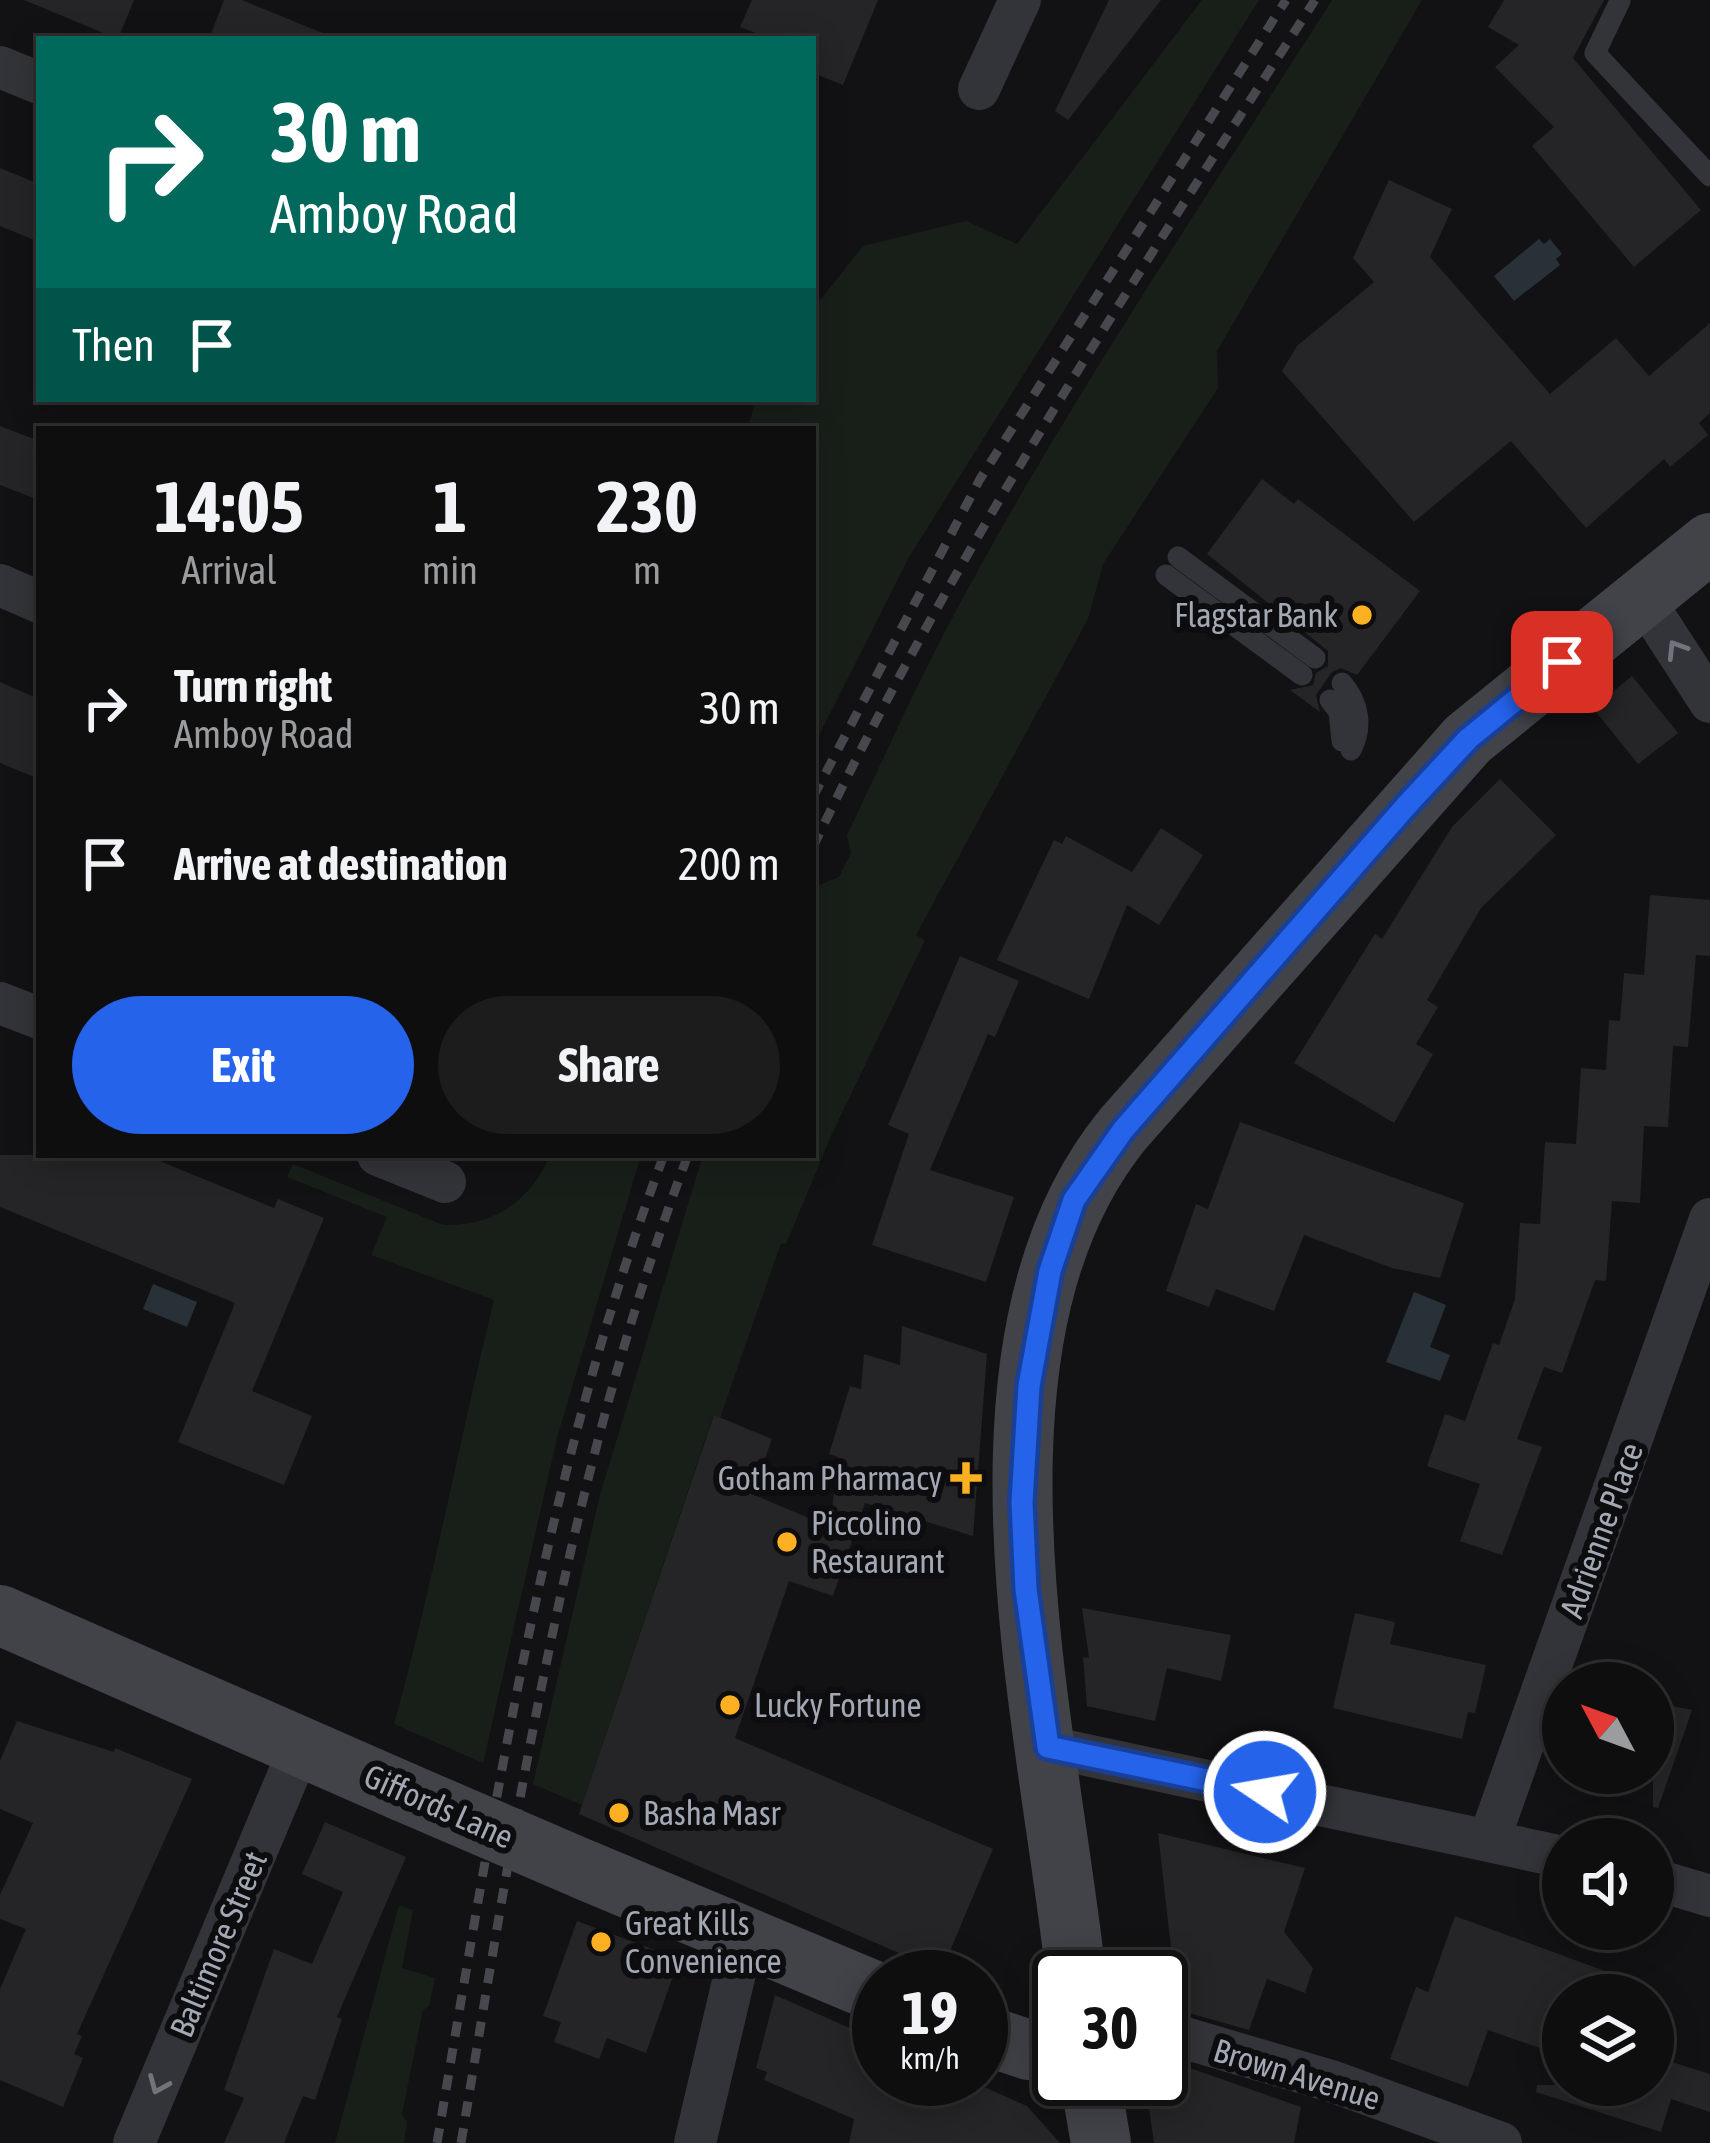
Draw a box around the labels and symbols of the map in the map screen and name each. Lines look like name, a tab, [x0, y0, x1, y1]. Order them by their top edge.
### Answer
place label: Flagstar Bank	[1174, 596, 1338, 634]
marker: Flagstar Bank	[1349, 602, 1375, 628]
pin	[1511, 611, 1613, 713]
one-way arrow	[1668, 640, 1690, 662]
street label: Adrienne Place	[1552, 1437, 1650, 1623]
place label: Gotham Pharmacy	[718, 1459, 942, 1497]
marker: Gotham Pharmacy	[953, 1465, 979, 1491]
place label: Piccolino Restaurant	[811, 1504, 945, 1580]
marker: Piccolino Restaurant	[774, 1529, 800, 1555]
north arrow	[1542, 1662, 1674, 1794]
place label: Lucky Fortune	[754, 1686, 922, 1724]
marker: Lucky Fortune	[717, 1692, 743, 1718]
position arrow	[1202, 1729, 1328, 1855]
street label: Giffords Lane	[359, 1756, 519, 1856]
place label: Basha Masr	[643, 1794, 782, 1832]
marker: Basha Masr	[606, 1800, 632, 1826]
street label: Baltimore Street	[162, 1846, 274, 2042]
place label: Great Kills Convenience	[625, 1904, 781, 1980]
marker: Great Kills Convenience	[588, 1929, 614, 1955]
speed limit sign: 30	[1032, 1950, 1188, 2106]
street label: Brown Avenue	[1209, 2031, 1385, 2117]
one-way arrow	[149, 2072, 173, 2094]

